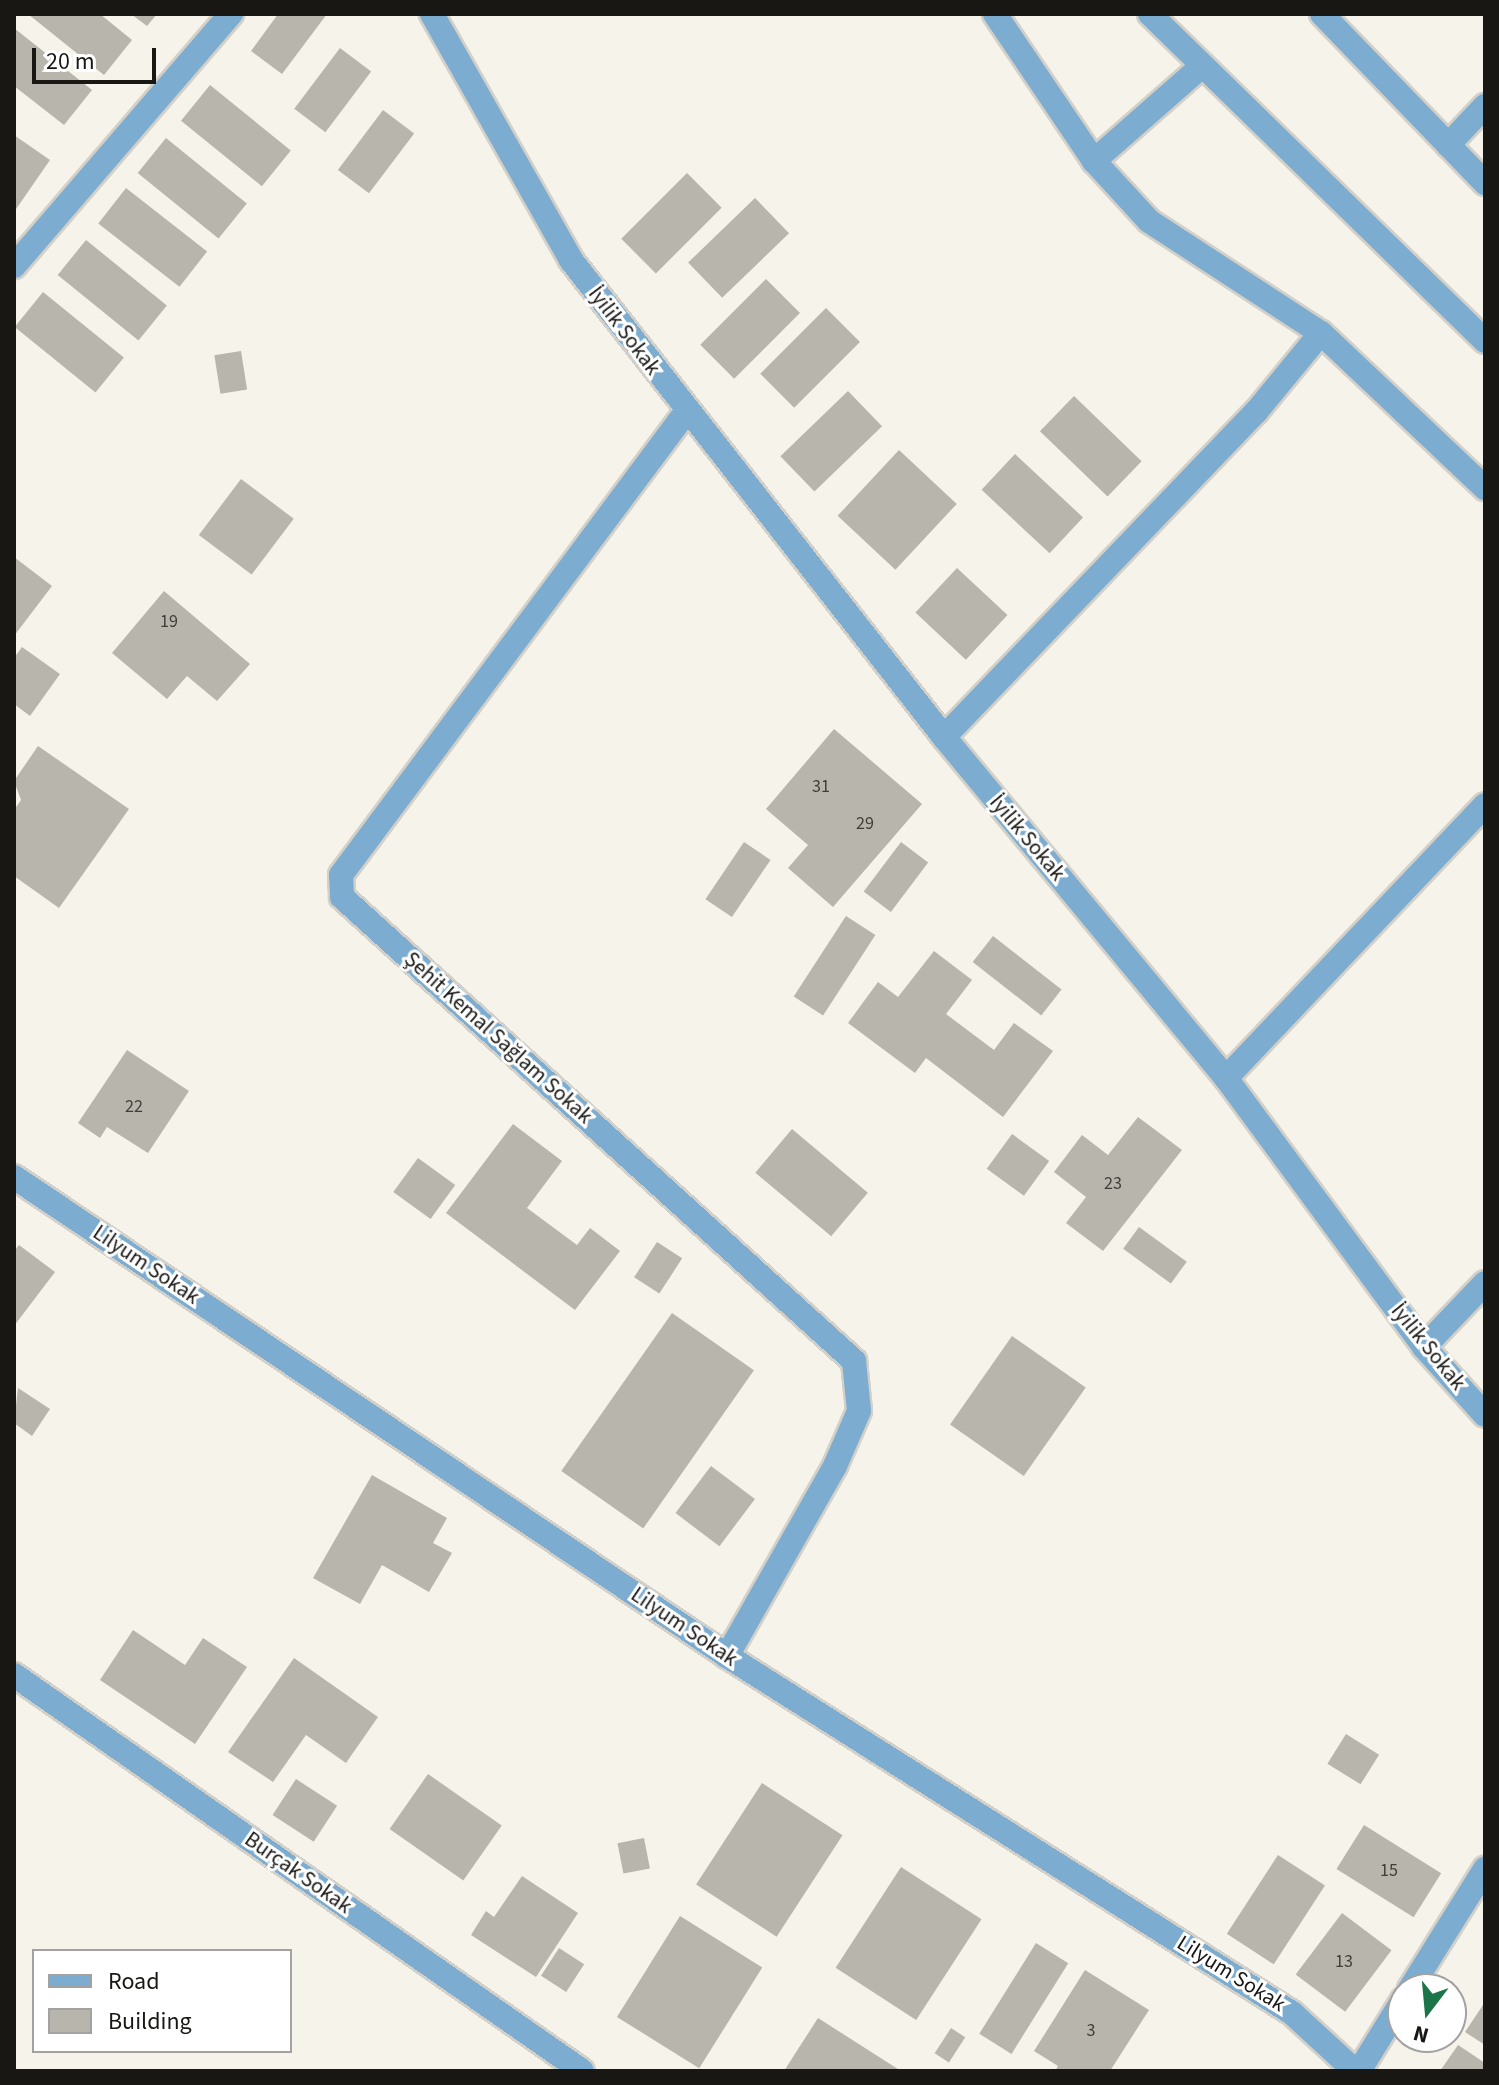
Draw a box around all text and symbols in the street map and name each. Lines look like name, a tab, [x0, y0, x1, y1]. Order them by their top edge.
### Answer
scale bar	[36, 32, 160, 82]
text: 20 m	[46, 44, 95, 79]
street label: İyilik Sokak	[582, 281, 666, 381]
house number: 19	[160, 611, 178, 633]
house number: 31	[812, 776, 830, 798]
street label: İyilik Sokak	[983, 790, 1071, 886]
house number: 29	[856, 813, 874, 835]
street label: Şehit Kemal Sağlam Sokak	[398, 946, 598, 1130]
house number: 22	[125, 1096, 143, 1118]
house number: 23	[1104, 1173, 1122, 1195]
street label: Lilyum Sokak	[88, 1220, 204, 1310]
street label: İyilik Sokak	[1385, 1298, 1471, 1396]
street label: Lilyum Sokak	[626, 1582, 742, 1672]
street label: Burçak Sokak	[239, 1826, 357, 1920]
house number: 15	[1380, 1860, 1398, 1882]
street label: Lilyum Sokak	[1172, 1930, 1290, 2018]
legend	[32, 1949, 292, 2053]
house number: 13	[1335, 1951, 1353, 1973]
text: Road	[108, 1964, 160, 1999]
north arrow	[1387, 1973, 1467, 2053]
text: Building	[108, 2004, 192, 2039]
text: N	[1409, 2017, 1432, 2052]
house number: 3	[1087, 2020, 1095, 2042]

